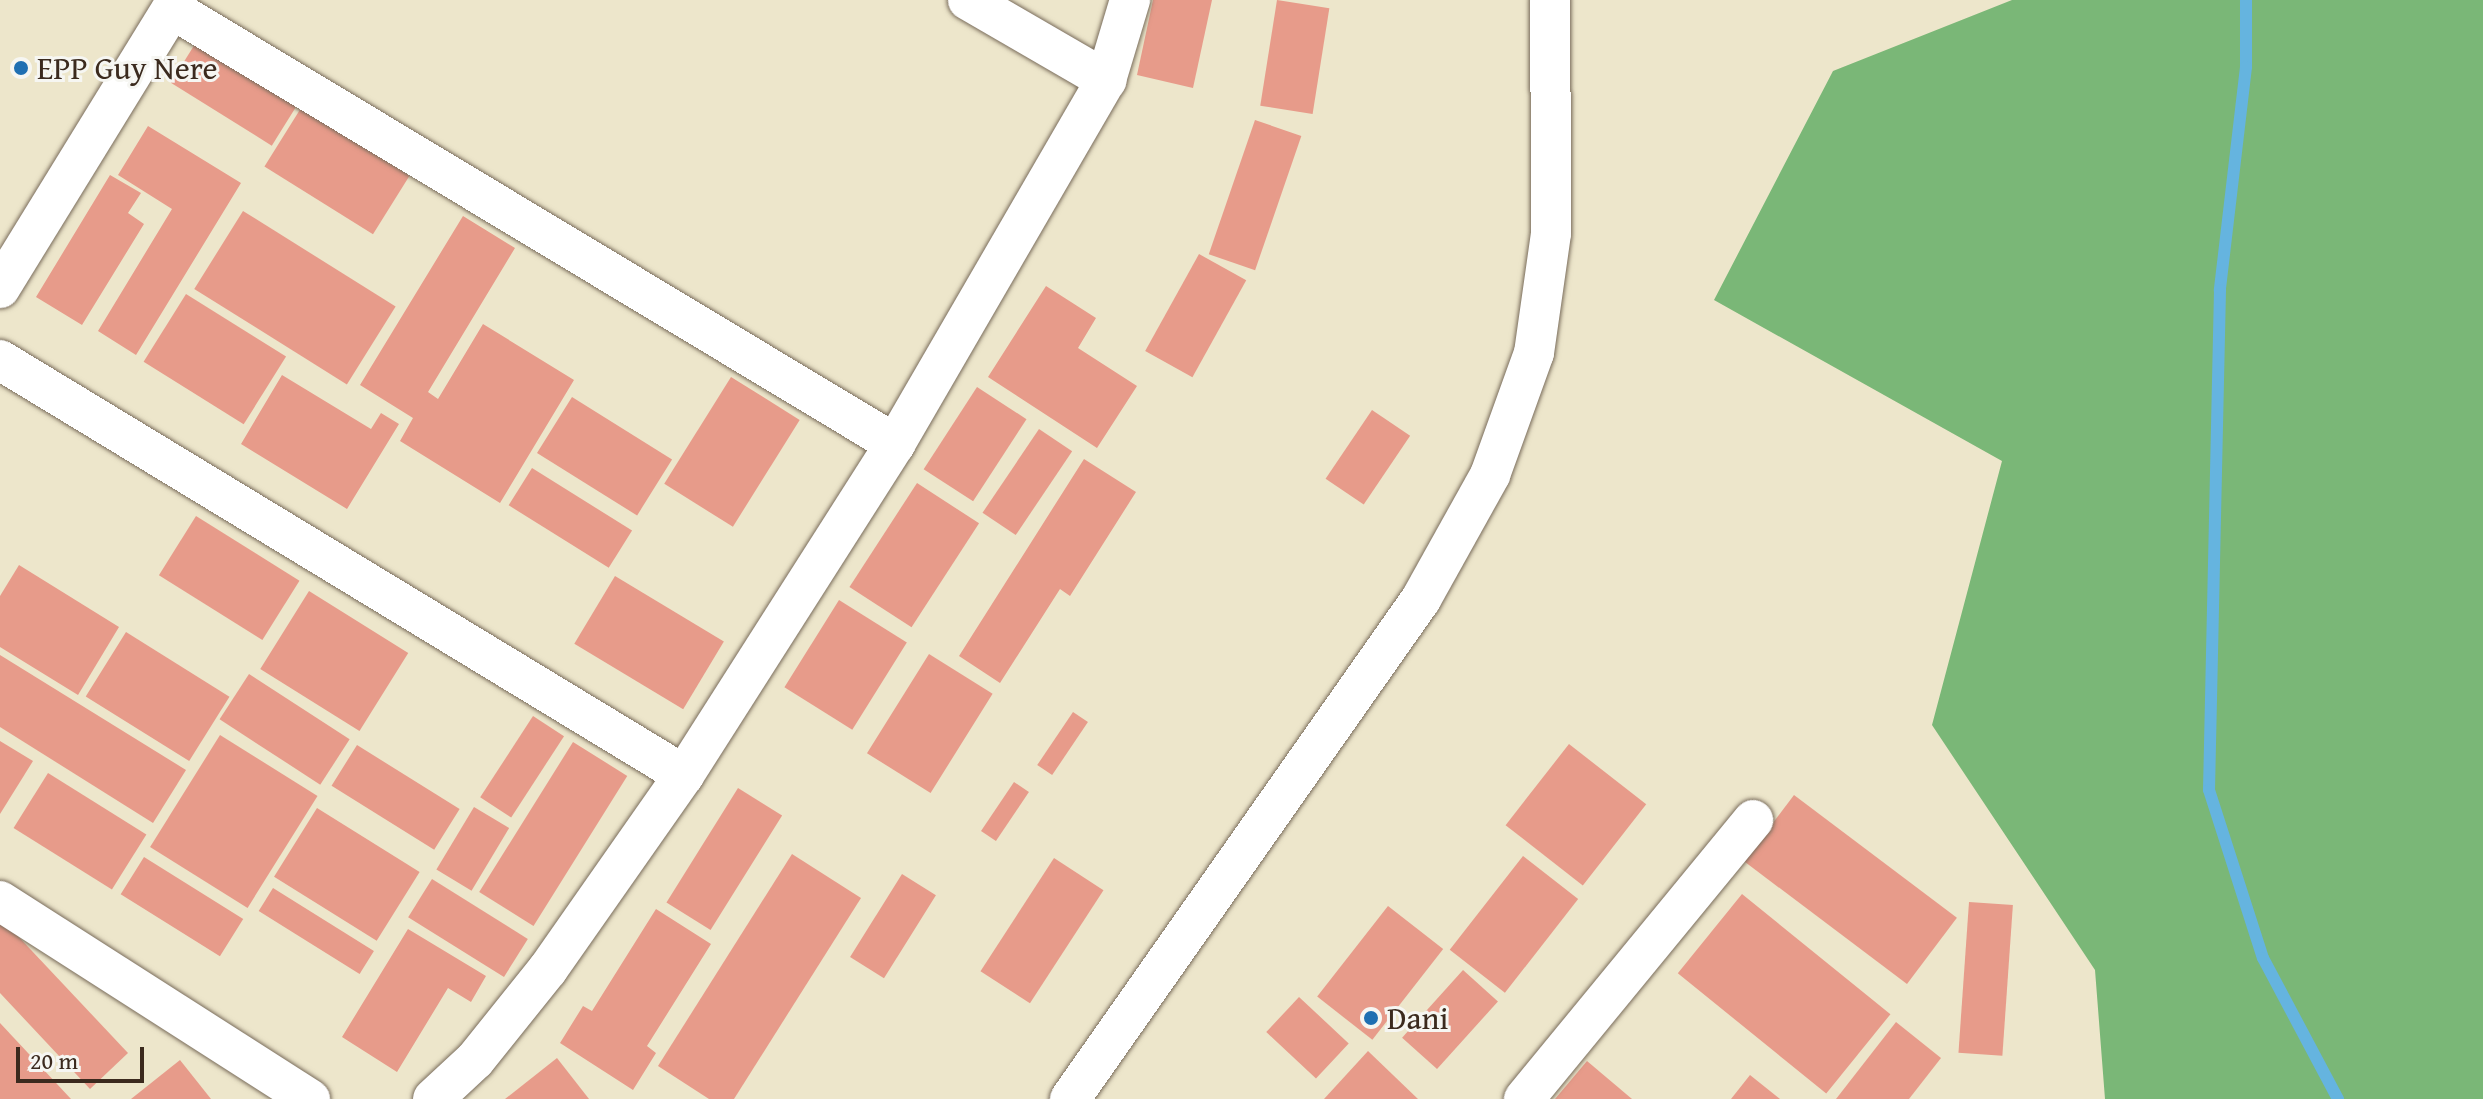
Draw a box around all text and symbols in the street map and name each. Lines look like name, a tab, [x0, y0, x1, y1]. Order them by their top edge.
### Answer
place label: EPP Guy Nere	[37, 49, 217, 87]
marker: EPP Guy Nere	[12, 59, 30, 77]
place label: Dani	[1387, 999, 1449, 1037]
marker: Dani	[1362, 1009, 1380, 1027]
scale bar	[20, 1031, 148, 1081]
text: 20 m	[30, 1043, 78, 1078]

